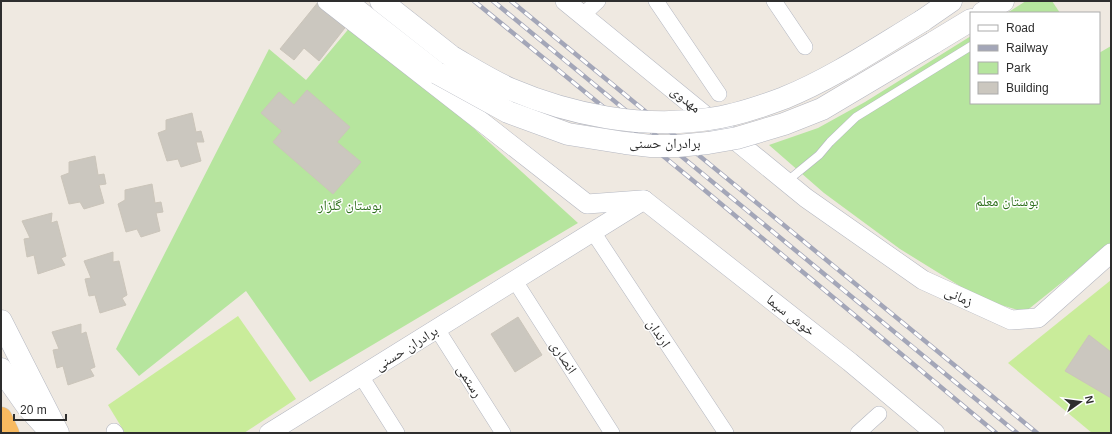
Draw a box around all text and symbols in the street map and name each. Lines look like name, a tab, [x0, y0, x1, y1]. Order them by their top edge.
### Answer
legend	[970, 12, 1100, 104]
text: Road	[1006, 21, 1035, 35]
text: Railway	[1006, 41, 1048, 55]
text: Park	[1006, 61, 1032, 75]
text: Building	[1006, 81, 1049, 95]
street label: مهدوی	[667, 82, 704, 117]
street label: برادران حسنی	[629, 135, 701, 152]
park label: بوستان معلم	[975, 193, 1039, 211]
park label: بوستان گلزار	[317, 197, 382, 214]
street label: زمانی	[942, 283, 975, 310]
street label: خوش سیما	[763, 291, 818, 340]
street label: ارندان	[643, 316, 674, 351]
street label: برادران حسنی	[372, 322, 441, 375]
street label: انصاری	[547, 338, 580, 377]
street label: رستمی	[453, 362, 486, 401]
north arrow	[1060, 382, 1100, 422]
text: N	[1083, 394, 1096, 405]
scale bar	[14, 396, 66, 422]
text: 20 m	[20, 403, 47, 417]

